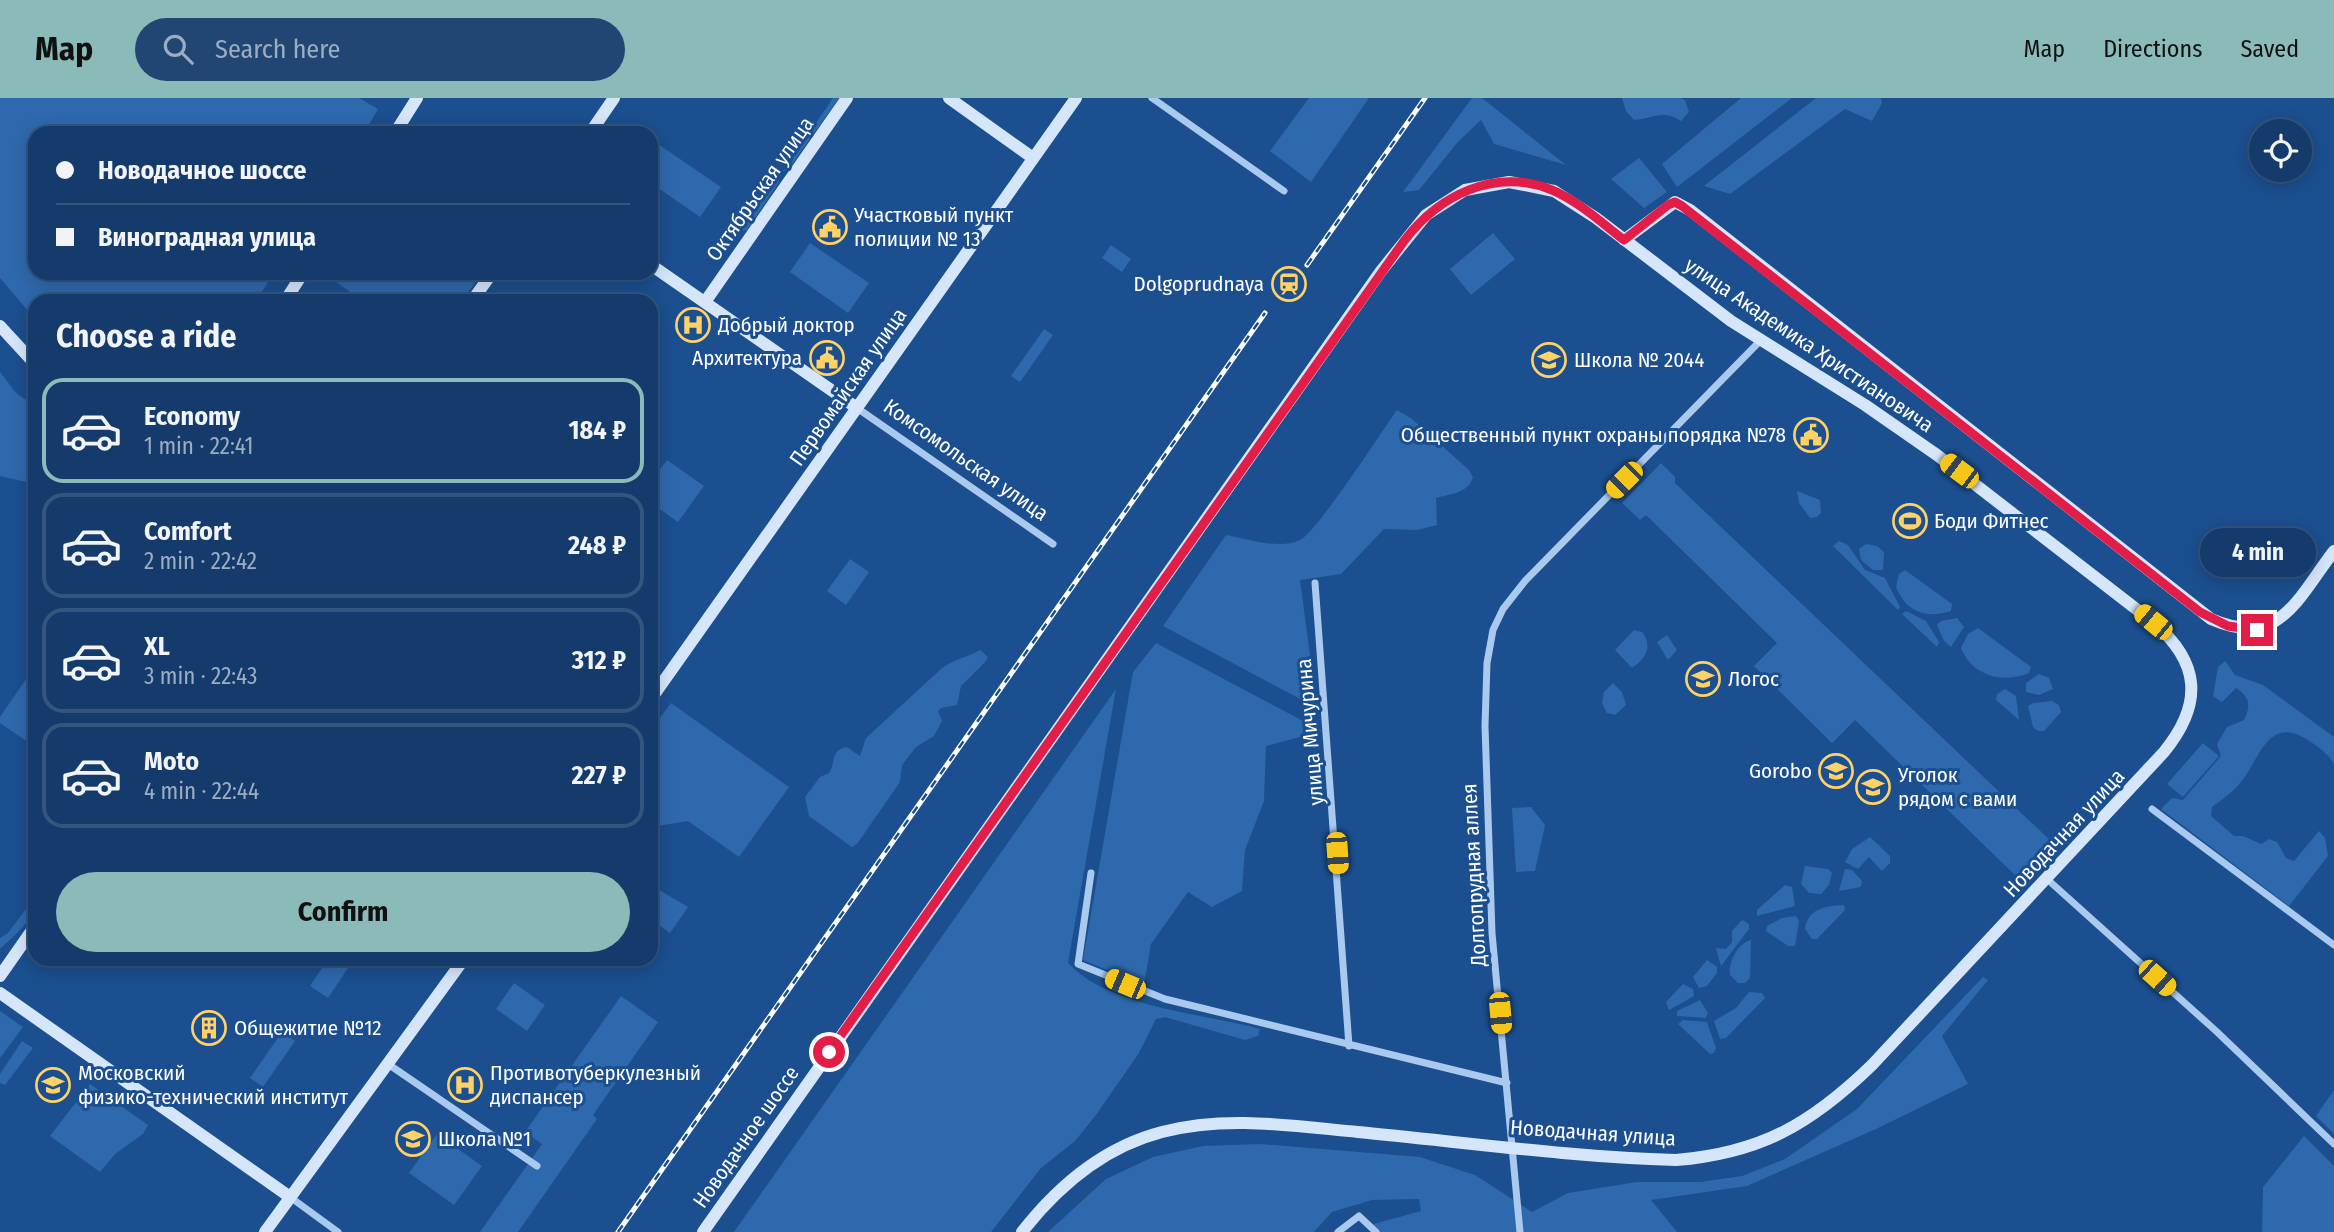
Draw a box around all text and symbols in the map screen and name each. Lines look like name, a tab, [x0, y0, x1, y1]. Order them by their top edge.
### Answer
search box	[135, 18, 625, 81]
text: Map	[35, 29, 93, 69]
icon: search	[159, 30, 197, 68]
text: Search here	[215, 34, 340, 65]
text: Map	[2024, 35, 2065, 63]
text: Directions	[2103, 35, 2202, 63]
text: Saved	[2240, 35, 2299, 63]
street label: Октябрьская улица	[701, 112, 819, 266]
map controls	[2249, 119, 2312, 182]
button: locate	[2249, 119, 2312, 182]
text: Новодачное шоссе	[98, 155, 307, 186]
place label: Участковый пункт полиции № 13	[853, 202, 1014, 252]
public building icon: Участковый пункт полиции № 13	[811, 208, 849, 246]
text: Виноградная улица	[98, 222, 316, 253]
street label: улица Академика Христиановича	[1680, 252, 1938, 438]
station icon: Dolgoprudnaya	[1270, 265, 1308, 303]
place label: Dolgoprudnaya	[1133, 271, 1264, 297]
street label: Первомайская улица	[784, 303, 912, 471]
hospital icon: Добрый доктор	[674, 306, 712, 344]
place label: Добрый доктор	[717, 312, 855, 338]
text: Choose a ride	[56, 317, 237, 355]
public building icon: Архитектура	[808, 339, 846, 377]
school or university icon: Школа № 2044	[1530, 341, 1568, 379]
place label: Архитектура	[692, 345, 802, 371]
place label: Школа № 2044	[1574, 347, 1704, 373]
street label: Комсомольская улица	[879, 393, 1053, 527]
icon: car	[60, 399, 123, 462]
text: Economy	[144, 401, 240, 432]
text: 184 ₽	[568, 415, 626, 446]
public building icon: Общественный пункт охраны порядка №78	[1792, 416, 1830, 454]
place label: Общественный пункт охраны порядка №78	[1401, 422, 1786, 448]
text: 1 min · 22:41	[144, 432, 254, 460]
car	[1936, 450, 1983, 492]
car	[1602, 458, 1647, 502]
sports icon: Боди Фитнес	[1891, 502, 1929, 540]
place label: Боди Фитнес	[1934, 508, 2049, 534]
icon: car	[60, 514, 123, 577]
text: Comfort	[144, 516, 232, 547]
callout: 4 min	[2199, 528, 2315, 578]
text: 248 ₽	[568, 530, 626, 561]
text: 4 min	[2232, 538, 2284, 566]
text: 2 min · 22:42	[144, 547, 257, 575]
car	[2131, 601, 2176, 643]
route end	[2241, 614, 2273, 646]
icon: car	[60, 629, 123, 692]
text: XL	[144, 631, 170, 662]
text: 312 ₽	[572, 645, 626, 676]
street label: улица Мичурина	[1291, 657, 1329, 807]
school or university icon: Логос	[1684, 660, 1722, 698]
text: 3 min · 22:43	[144, 662, 257, 690]
place label: Логос	[1728, 666, 1779, 692]
icon: car	[60, 744, 123, 807]
text: Moto	[144, 746, 199, 777]
school or university icon: Gorobo	[1817, 752, 1855, 790]
place label: Gorobo	[1749, 758, 1812, 784]
text: 227 ₽	[572, 760, 626, 791]
place label: Уголок рядом с вами	[1897, 762, 2017, 812]
street label: Новодачная улица	[1998, 764, 2130, 902]
school or university icon: Уголок рядом с вами	[1854, 768, 1892, 806]
text: 4 min · 22:44	[144, 777, 259, 805]
street label: Долгопрудная аллея	[1456, 783, 1492, 968]
car	[1326, 831, 1349, 875]
button: Confirm	[56, 872, 630, 952]
car	[2135, 956, 2180, 1000]
car	[1102, 966, 1149, 1002]
car	[1488, 991, 1513, 1035]
building icon: Общежитие №12	[190, 1009, 228, 1047]
place label: Общежитие №12	[234, 1015, 382, 1041]
route start	[813, 1036, 845, 1068]
place label: Московский физико-технический институт	[78, 1060, 348, 1110]
place label: Противотуберкулезный диспансер	[490, 1060, 701, 1110]
street label: Новодачное шоссе	[687, 1061, 805, 1213]
school or university icon: Московский физико-технический институт	[34, 1066, 72, 1104]
hospital icon: Противотуберкулезный диспансер	[446, 1066, 484, 1104]
street label: Новодачная улица	[1509, 1114, 1677, 1152]
school or university icon: Школа №1	[394, 1120, 432, 1158]
place label: Школа №1	[438, 1126, 531, 1152]

